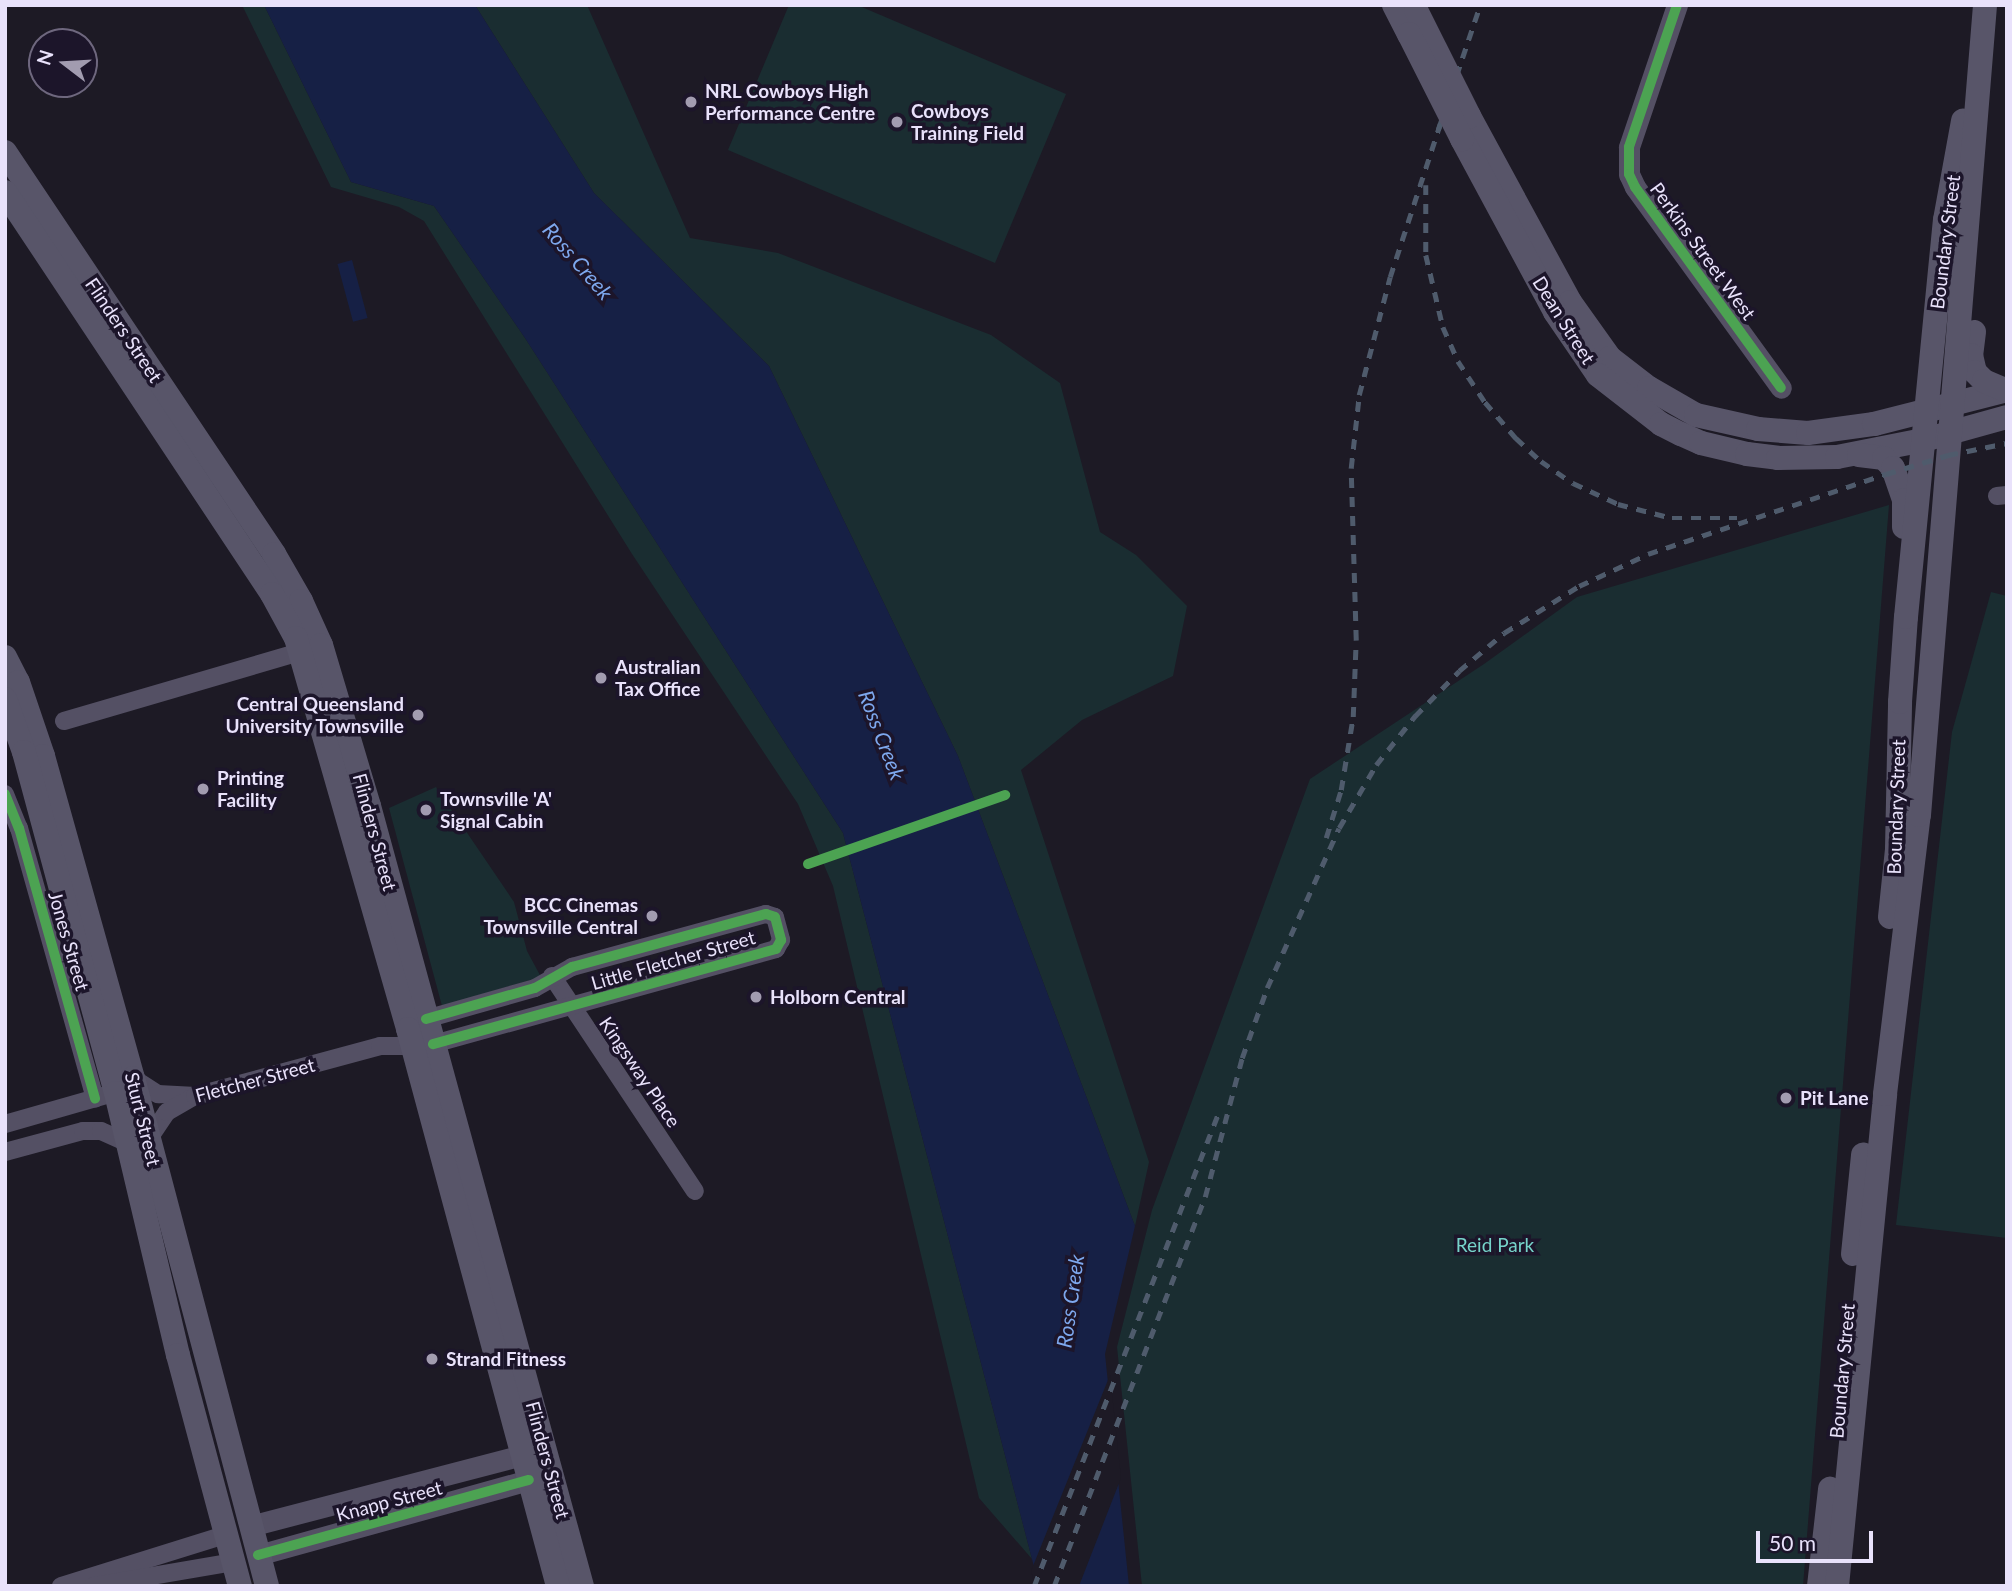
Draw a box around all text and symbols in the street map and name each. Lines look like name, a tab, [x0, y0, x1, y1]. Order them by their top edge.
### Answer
north arrow	[28, 28, 98, 98]
text: N	[31, 47, 57, 68]
place label: NRL Cowboys High Performance Centre	[705, 80, 875, 124]
marker: NRL Cowboys High Performance Centre	[683, 94, 699, 110]
place label: Cowboys Training Field	[911, 100, 1024, 144]
marker: Cowboys Training Field	[889, 114, 905, 130]
street label: Boundary Street	[1925, 173, 1965, 311]
street label: Perkins Street West	[1645, 178, 1761, 324]
water label: Ross Creek	[538, 217, 618, 305]
street label: Dean Street	[1528, 272, 1600, 368]
street label: Flinders Street	[81, 274, 167, 386]
place label: Australian Tax Office	[615, 656, 701, 700]
marker: Australian Tax Office	[593, 670, 609, 686]
water label: Ross Creek	[853, 687, 911, 783]
place label: Central Queensland University Townsville	[224, 693, 404, 737]
marker: Central Queensland University Townsville	[410, 707, 426, 723]
street label: Boundary Street	[1882, 739, 1910, 875]
place label: Printing Facility	[217, 767, 284, 811]
street label: Flinders Street	[348, 771, 402, 893]
marker: Printing Facility	[195, 781, 211, 797]
place label: Townsville 'A' Signal Cabin	[440, 788, 552, 832]
marker: Townsville 'A' Signal Cabin	[418, 802, 434, 818]
street label: Jones Street	[44, 889, 94, 993]
place label: BCC Cinemas Townsville Central	[483, 894, 638, 938]
marker: BCC Cinemas Townsville Central	[644, 908, 660, 924]
street label: Little Fletcher Street	[588, 926, 758, 994]
place label: Holborn Central	[770, 986, 906, 1008]
marker: Holborn Central	[748, 989, 764, 1005]
street label: Kingsway Place	[595, 1012, 685, 1132]
street label: Fletcher Street	[192, 1053, 318, 1107]
street label: Sturt Street	[120, 1070, 166, 1168]
place label: Pit Lane	[1800, 1087, 1869, 1109]
marker: Pit Lane	[1778, 1090, 1794, 1106]
park label: Reid Park	[1456, 1234, 1534, 1256]
water label: Ross Creek	[1051, 1253, 1089, 1349]
street label: Boundary Street	[1825, 1302, 1859, 1440]
place label: Strand Fitness	[446, 1348, 566, 1370]
marker: Strand Fitness	[424, 1351, 440, 1367]
street label: Flinders Street	[521, 1399, 575, 1521]
street label: Knapp Street	[333, 1476, 445, 1526]
scale bar	[1760, 1518, 1877, 1562]
text: 50 m	[1769, 1530, 1816, 1555]

